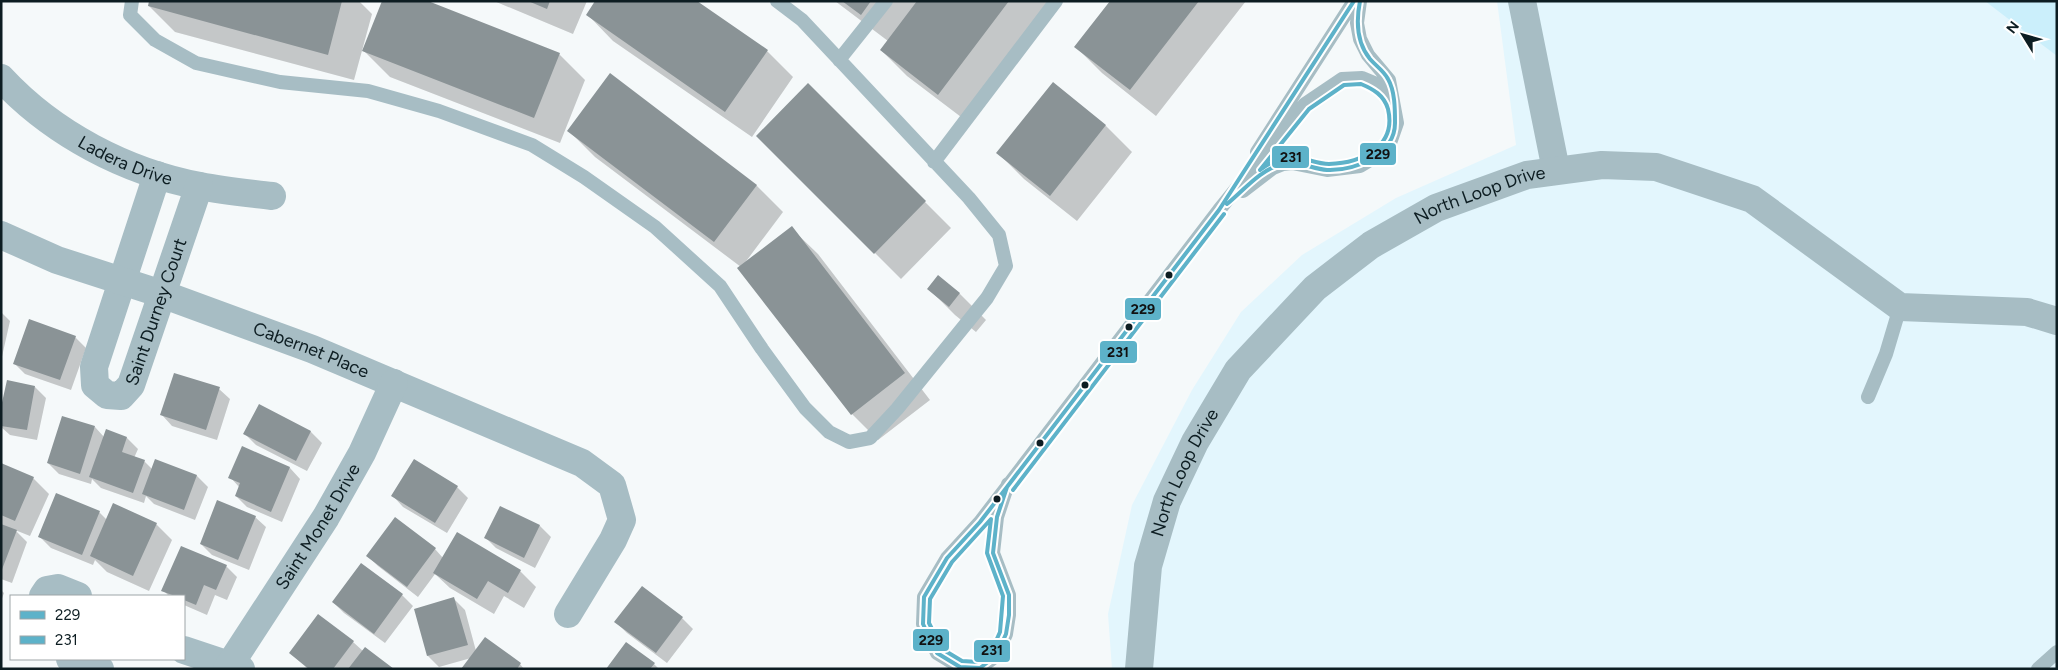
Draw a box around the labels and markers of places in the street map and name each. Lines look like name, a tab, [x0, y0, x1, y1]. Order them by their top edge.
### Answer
unlabelled marker	[1164, 270, 1174, 280]
unlabelled marker	[1124, 322, 1134, 332]
unlabelled marker	[1080, 380, 1090, 390]
unlabelled marker	[1035, 438, 1045, 448]
unlabelled marker	[992, 494, 1002, 504]

